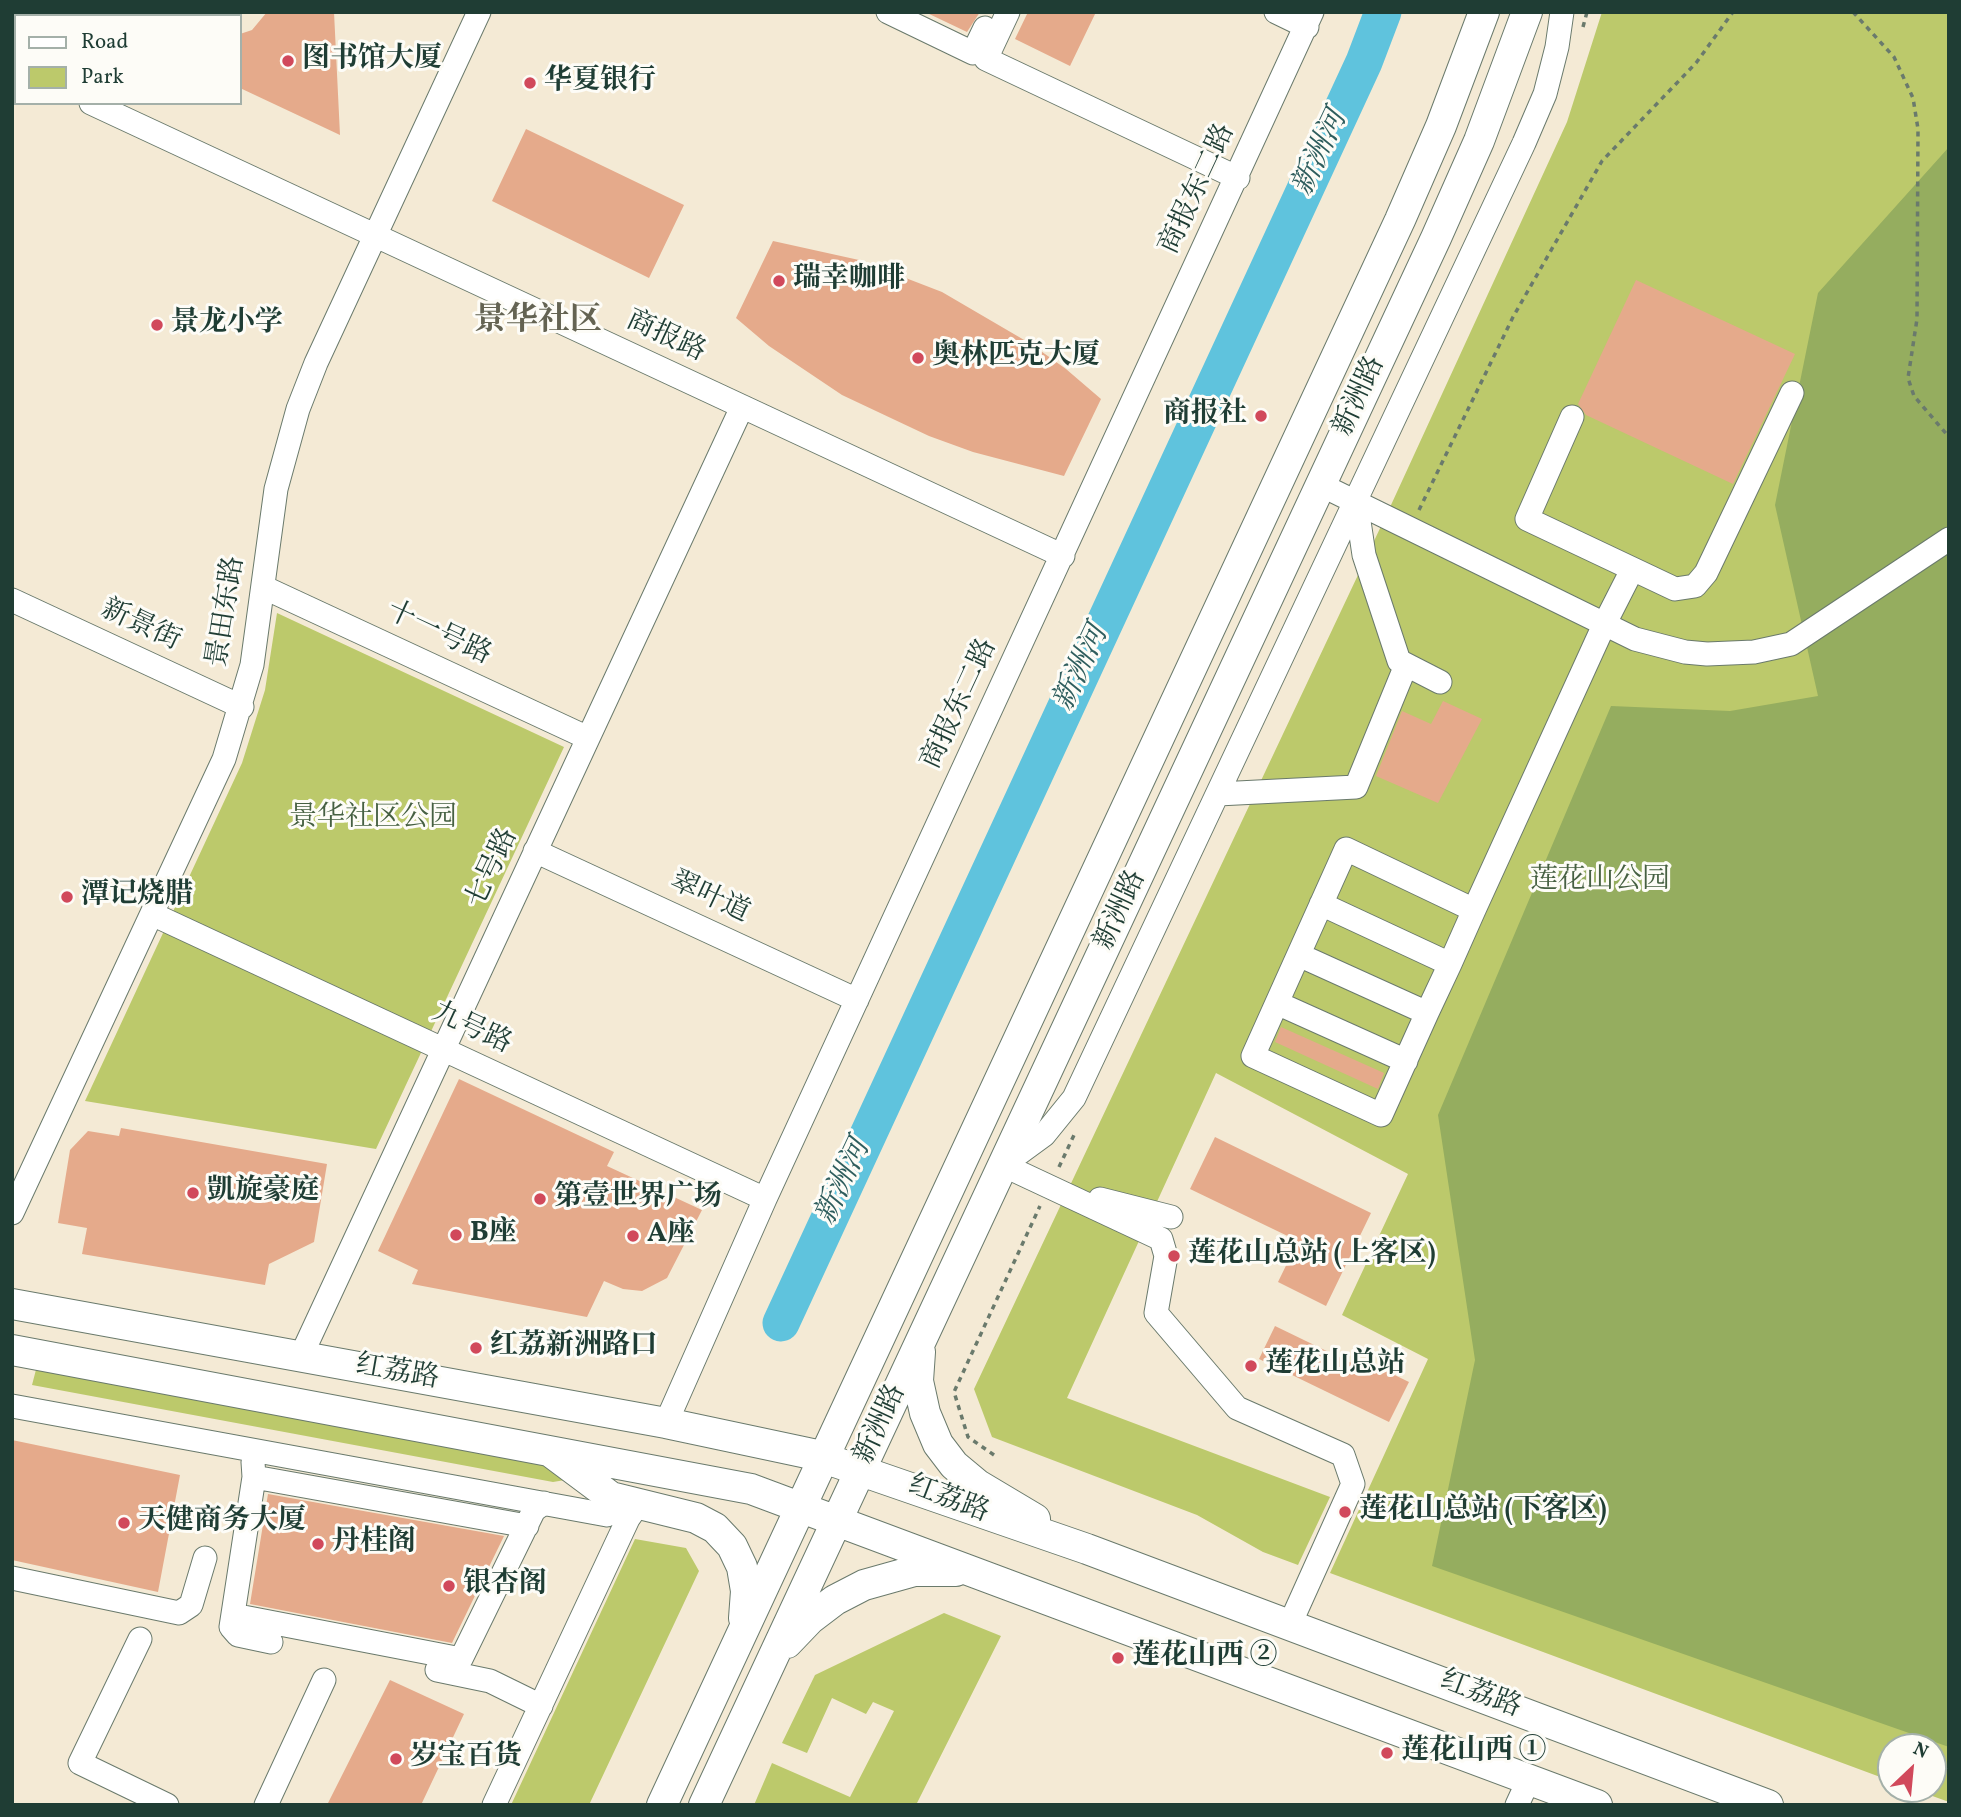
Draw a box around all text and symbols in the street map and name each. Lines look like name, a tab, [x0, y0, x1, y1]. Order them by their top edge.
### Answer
legend	[14, 14, 242, 105]
text: Road	[81, 28, 128, 57]
place label: 图书馆大厦	[302, 44, 442, 78]
marker: 图书馆大厦	[280, 53, 296, 69]
text: Park	[81, 63, 124, 92]
place label: 华夏银行	[544, 66, 656, 100]
marker: 华夏银行	[522, 75, 538, 91]
water label: 新洲河	[1287, 106, 1357, 202]
street label: 商报东二路	[1154, 119, 1244, 261]
place label: 瑞幸咖啡	[793, 264, 905, 298]
marker: 瑞幸咖啡	[771, 273, 787, 289]
district label: 景华社区	[474, 304, 602, 342]
street label: 商报路	[620, 305, 710, 371]
place label: 景龙小学	[171, 308, 283, 342]
marker: 景龙小学	[149, 317, 165, 333]
place label: 奥林匹克大厦	[932, 341, 1100, 375]
marker: 奥林匹克大厦	[910, 350, 926, 366]
street label: 新洲路	[1328, 352, 1394, 442]
place label: 商报社	[1163, 399, 1247, 433]
marker: 商报社	[1253, 408, 1269, 424]
street label: 景田东路	[203, 554, 253, 670]
street label: 新景街	[95, 594, 185, 660]
street label: 十一号路	[380, 596, 496, 674]
water label: 新洲河	[1048, 621, 1118, 717]
street label: 商报东二路	[916, 634, 1006, 776]
park label: 景华社区公园	[289, 803, 457, 837]
street label: 七号路	[461, 824, 527, 914]
park label: 莲花山公园	[1530, 865, 1670, 899]
street label: 翠叶道	[664, 866, 754, 932]
street label: 新洲路	[1089, 866, 1155, 956]
place label: 潭记烧腊	[81, 880, 193, 914]
marker: 潭记烧腊	[59, 889, 75, 905]
street label: 九号路	[426, 997, 516, 1063]
water label: 新洲河	[810, 1135, 880, 1231]
place label: 凱旋豪庭	[207, 1176, 319, 1210]
place label: 第壹世界广场	[554, 1182, 722, 1216]
marker: 凱旋豪庭	[185, 1185, 201, 1201]
marker: 第壹世界广场	[532, 1191, 548, 1207]
place label: B座	[470, 1218, 517, 1252]
place label: A座	[647, 1219, 695, 1253]
marker: B座	[448, 1227, 464, 1243]
marker: A座	[625, 1228, 641, 1244]
place label: 莲花山总站 (上客区)	[1188, 1239, 1436, 1273]
marker: 莲花山总站 (上客区)	[1166, 1248, 1182, 1264]
place label: 红荔新洲路口	[490, 1331, 658, 1365]
marker: 红荔新洲路口	[468, 1340, 484, 1356]
place label: 莲花山总站	[1265, 1349, 1405, 1383]
street label: 红荔路	[353, 1350, 441, 1398]
marker: 莲花山总站	[1243, 1358, 1259, 1374]
street label: 新洲路	[849, 1380, 915, 1470]
street label: 红荔路	[903, 1470, 993, 1532]
place label: 莲花山总站 (下客区)	[1359, 1495, 1607, 1529]
marker: 莲花山总站 (下客区)	[1337, 1504, 1353, 1520]
place label: 天健商务大厦	[138, 1506, 306, 1540]
marker: 天健商务大厦	[116, 1515, 132, 1531]
place label: 丹桂阁	[332, 1527, 416, 1561]
marker: 丹桂阁	[310, 1536, 326, 1552]
place label: 银杏阁	[463, 1569, 547, 1603]
marker: 银杏阁	[441, 1578, 457, 1594]
place label: 莲花山西 ②	[1132, 1641, 1278, 1675]
marker: 莲花山西 ②	[1110, 1650, 1126, 1666]
street label: 红荔路	[1435, 1665, 1525, 1727]
north arrow	[1877, 1733, 1947, 1803]
place label: 莲花山西 ①	[1401, 1736, 1547, 1770]
text: N	[1908, 1736, 1932, 1766]
place label: 岁宝百货	[410, 1742, 522, 1776]
marker: 莲花山西 ①	[1379, 1745, 1395, 1761]
marker: 岁宝百货	[388, 1751, 404, 1767]

